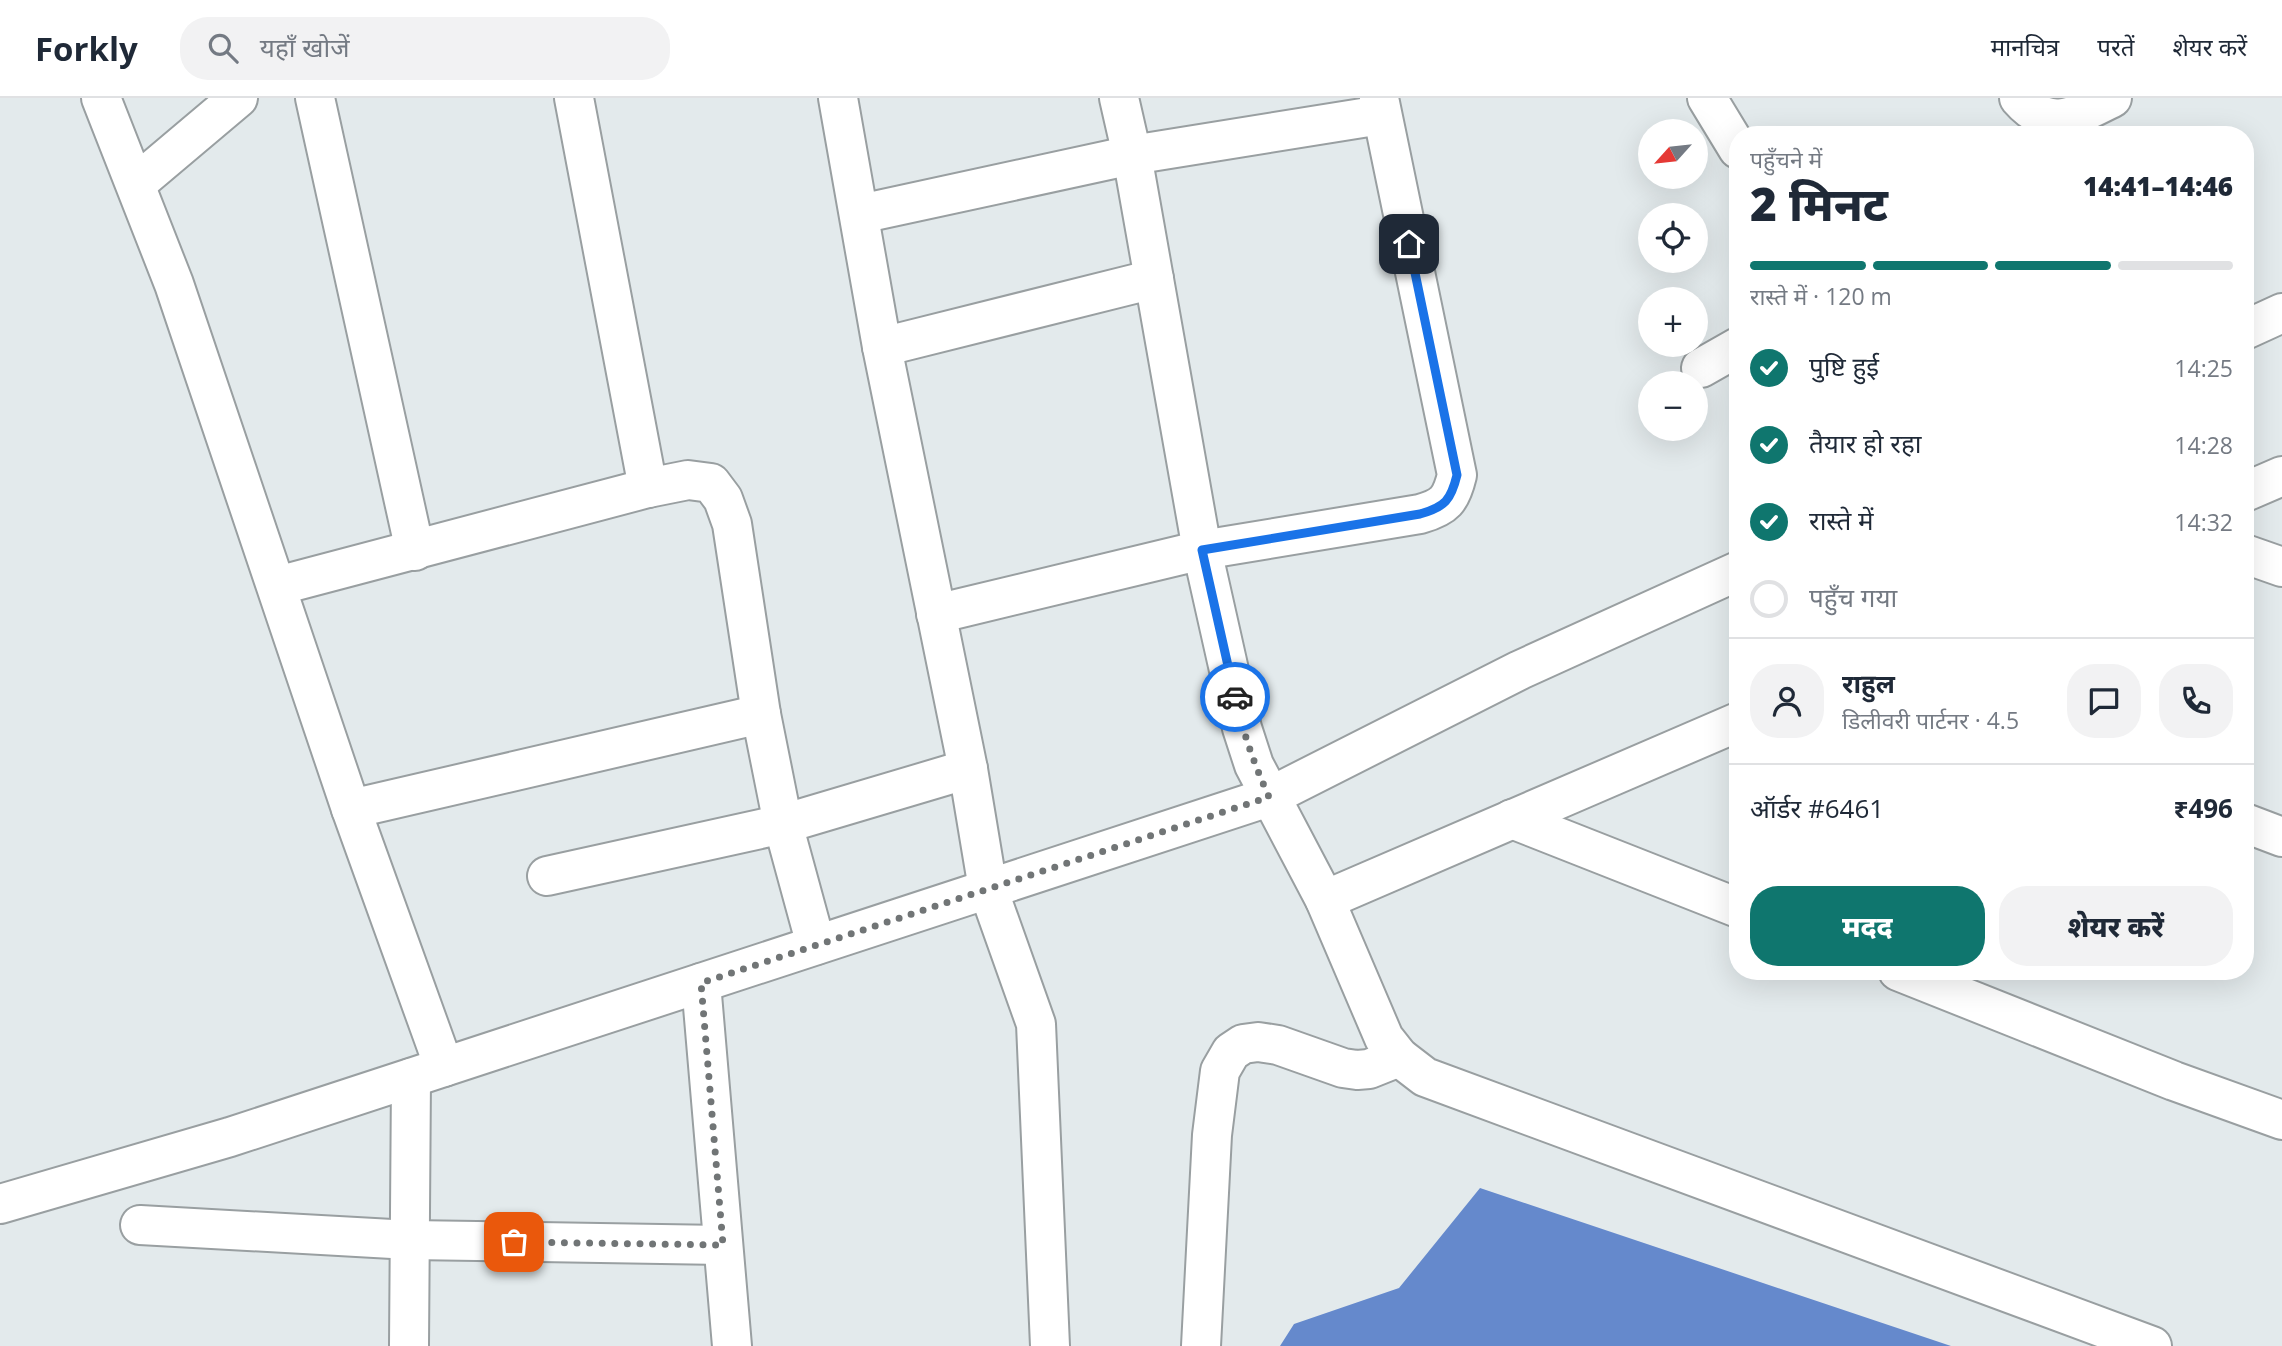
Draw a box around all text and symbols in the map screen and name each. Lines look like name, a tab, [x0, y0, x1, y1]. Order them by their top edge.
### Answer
search box	[180, 17, 670, 80]
text: Forkly	[35, 26, 138, 71]
icon: search	[204, 29, 242, 67]
text: यहाँ खोजें	[260, 29, 350, 65]
text: मानचित्र	[1991, 30, 2059, 63]
text: परतें	[2097, 30, 2134, 63]
text: शेयर करें	[2172, 30, 2247, 63]
north arrow	[1638, 119, 1708, 189]
map controls	[1638, 119, 1708, 441]
text: पहुँचने में	[1750, 143, 1822, 175]
text: 14:41–14:46	[2083, 168, 2233, 204]
text: 2 मिनट	[1750, 172, 1888, 234]
button: locate	[1638, 203, 1708, 273]
pin	[1379, 214, 1439, 274]
icon: home	[1390, 225, 1428, 263]
text: रास्ते में · 120 m	[1750, 280, 1892, 312]
button: +	[1638, 287, 1708, 357]
text: पुष्टि हुई	[1809, 348, 1879, 384]
icon: check	[1750, 349, 1788, 387]
text: 14:25	[2174, 352, 2233, 384]
button: −	[1638, 371, 1708, 441]
text: तैयार हो रहा	[1809, 425, 1922, 461]
icon: check	[1750, 426, 1788, 464]
text: 14:28	[2174, 429, 2233, 461]
text: रास्ते में	[1809, 502, 1874, 538]
icon: check	[1750, 503, 1788, 541]
text: 14:32	[2174, 506, 2233, 538]
text: पहुँच गया	[1809, 579, 1897, 615]
courier	[1200, 662, 1270, 732]
button: person	[1750, 664, 1824, 738]
button: chat	[2067, 664, 2141, 738]
button: phone	[2159, 664, 2233, 738]
text: राहुल	[1842, 665, 1895, 701]
icon: car	[1216, 678, 1254, 716]
text: डिलीवरी पार्टनर · 4.5	[1842, 704, 2019, 736]
text: ऑर्डर #6461	[1750, 790, 1884, 826]
text: ₹496	[2174, 790, 2233, 826]
button: मदद	[1750, 886, 1985, 966]
button: शेयर करें	[1999, 886, 2233, 966]
pin	[484, 1212, 544, 1272]
icon: bag	[495, 1223, 533, 1261]

